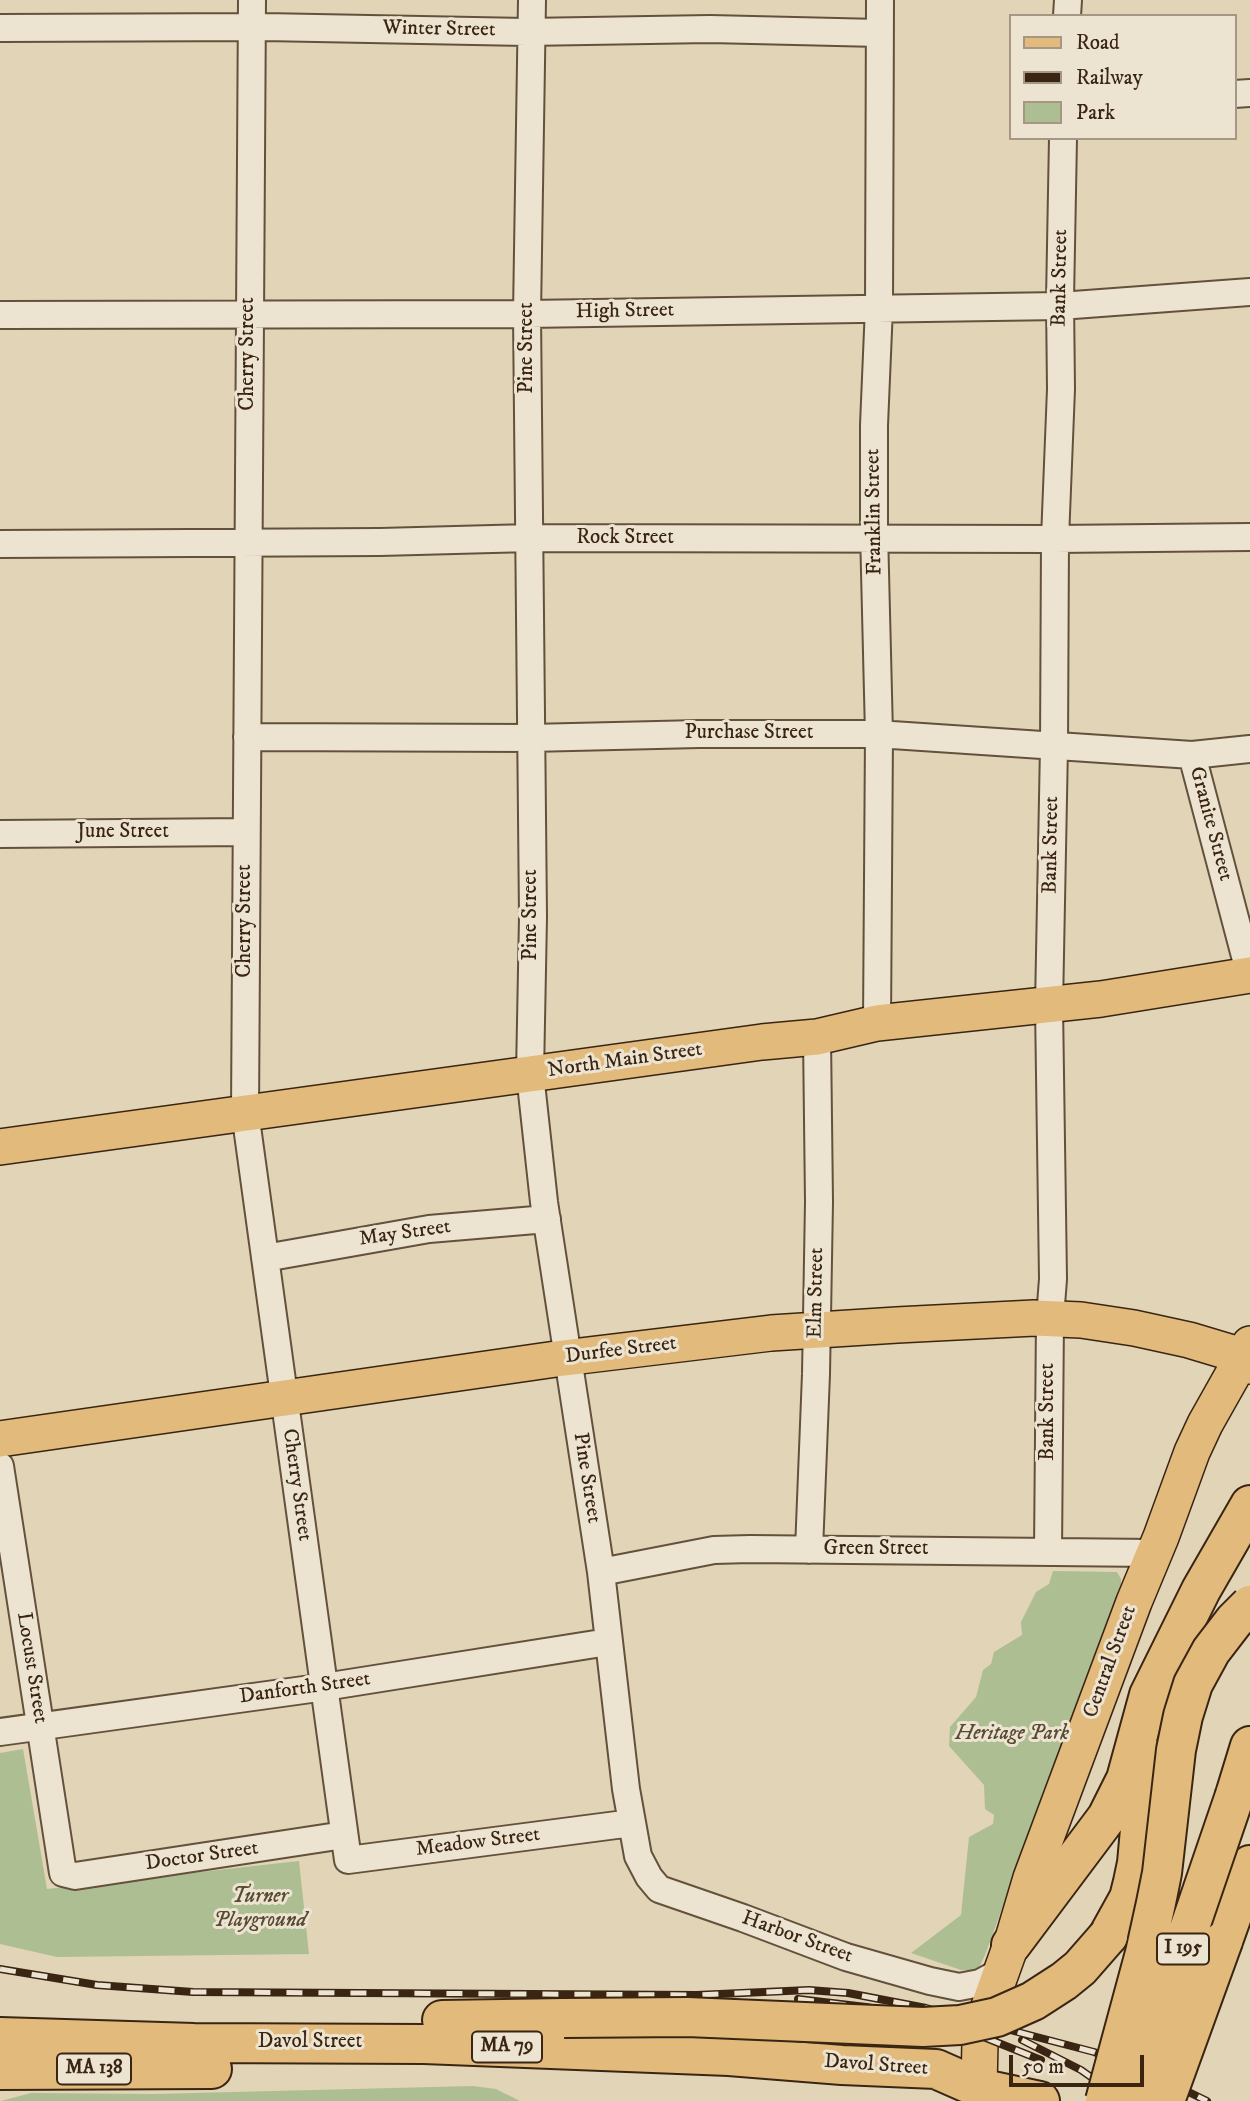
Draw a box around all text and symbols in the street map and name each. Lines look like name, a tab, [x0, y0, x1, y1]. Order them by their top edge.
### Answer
legend	[1009, 14, 1236, 140]
street label: Winter Street	[382, 16, 496, 44]
text: Road	[1076, 30, 1120, 56]
text: Railway	[1076, 65, 1143, 91]
text: Park	[1076, 100, 1115, 126]
street label: Bank Street	[1048, 229, 1074, 327]
street label: Cherry Street	[236, 297, 262, 411]
street label: High Street	[576, 299, 674, 325]
street label: Pine Street	[515, 302, 541, 394]
street label: Franklin Street	[861, 448, 889, 576]
street label: Rock Street	[576, 526, 674, 552]
street label: Purchase Street	[685, 721, 813, 747]
street label: Granite Street	[1183, 764, 1237, 884]
street label: Bank Street	[1039, 796, 1065, 894]
street label: June Street	[77, 820, 169, 846]
street label: Cherry Street	[233, 864, 259, 978]
street label: Pine Street	[519, 869, 545, 961]
street label: North Main Street	[546, 1038, 704, 1084]
street label: May Street	[358, 1215, 452, 1253]
street label: Elm Street	[804, 1247, 830, 1339]
street label: Durfee Street	[564, 1332, 678, 1370]
street label: Bank Street	[1036, 1363, 1062, 1461]
street label: Cherry Street	[276, 1427, 316, 1543]
street label: Pine Street	[566, 1431, 606, 1525]
street label: Green Street	[823, 1537, 929, 1563]
street label: Central Street	[1079, 1603, 1143, 1721]
street label: Locust Street	[10, 1610, 52, 1726]
street label: Danforth Street	[238, 1667, 372, 1711]
park label: Heritage Park	[955, 1722, 1069, 1748]
street label: Meadow Street	[415, 1823, 541, 1863]
street label: Doctor Street	[144, 1837, 260, 1877]
park label: Turner Playground	[214, 1885, 306, 1935]
street label: Harbor Street	[738, 1906, 856, 1970]
road number: I 195	[1157, 1934, 1209, 1965]
street label: Davol Street	[258, 2030, 362, 2056]
road number: MA 79	[472, 2032, 542, 2062]
scale bar	[1012, 2042, 1147, 2086]
street label: Davol Street	[823, 2050, 929, 2082]
road number: MA 138	[57, 2054, 131, 2084]
text: 50 m	[1022, 2054, 1064, 2080]

